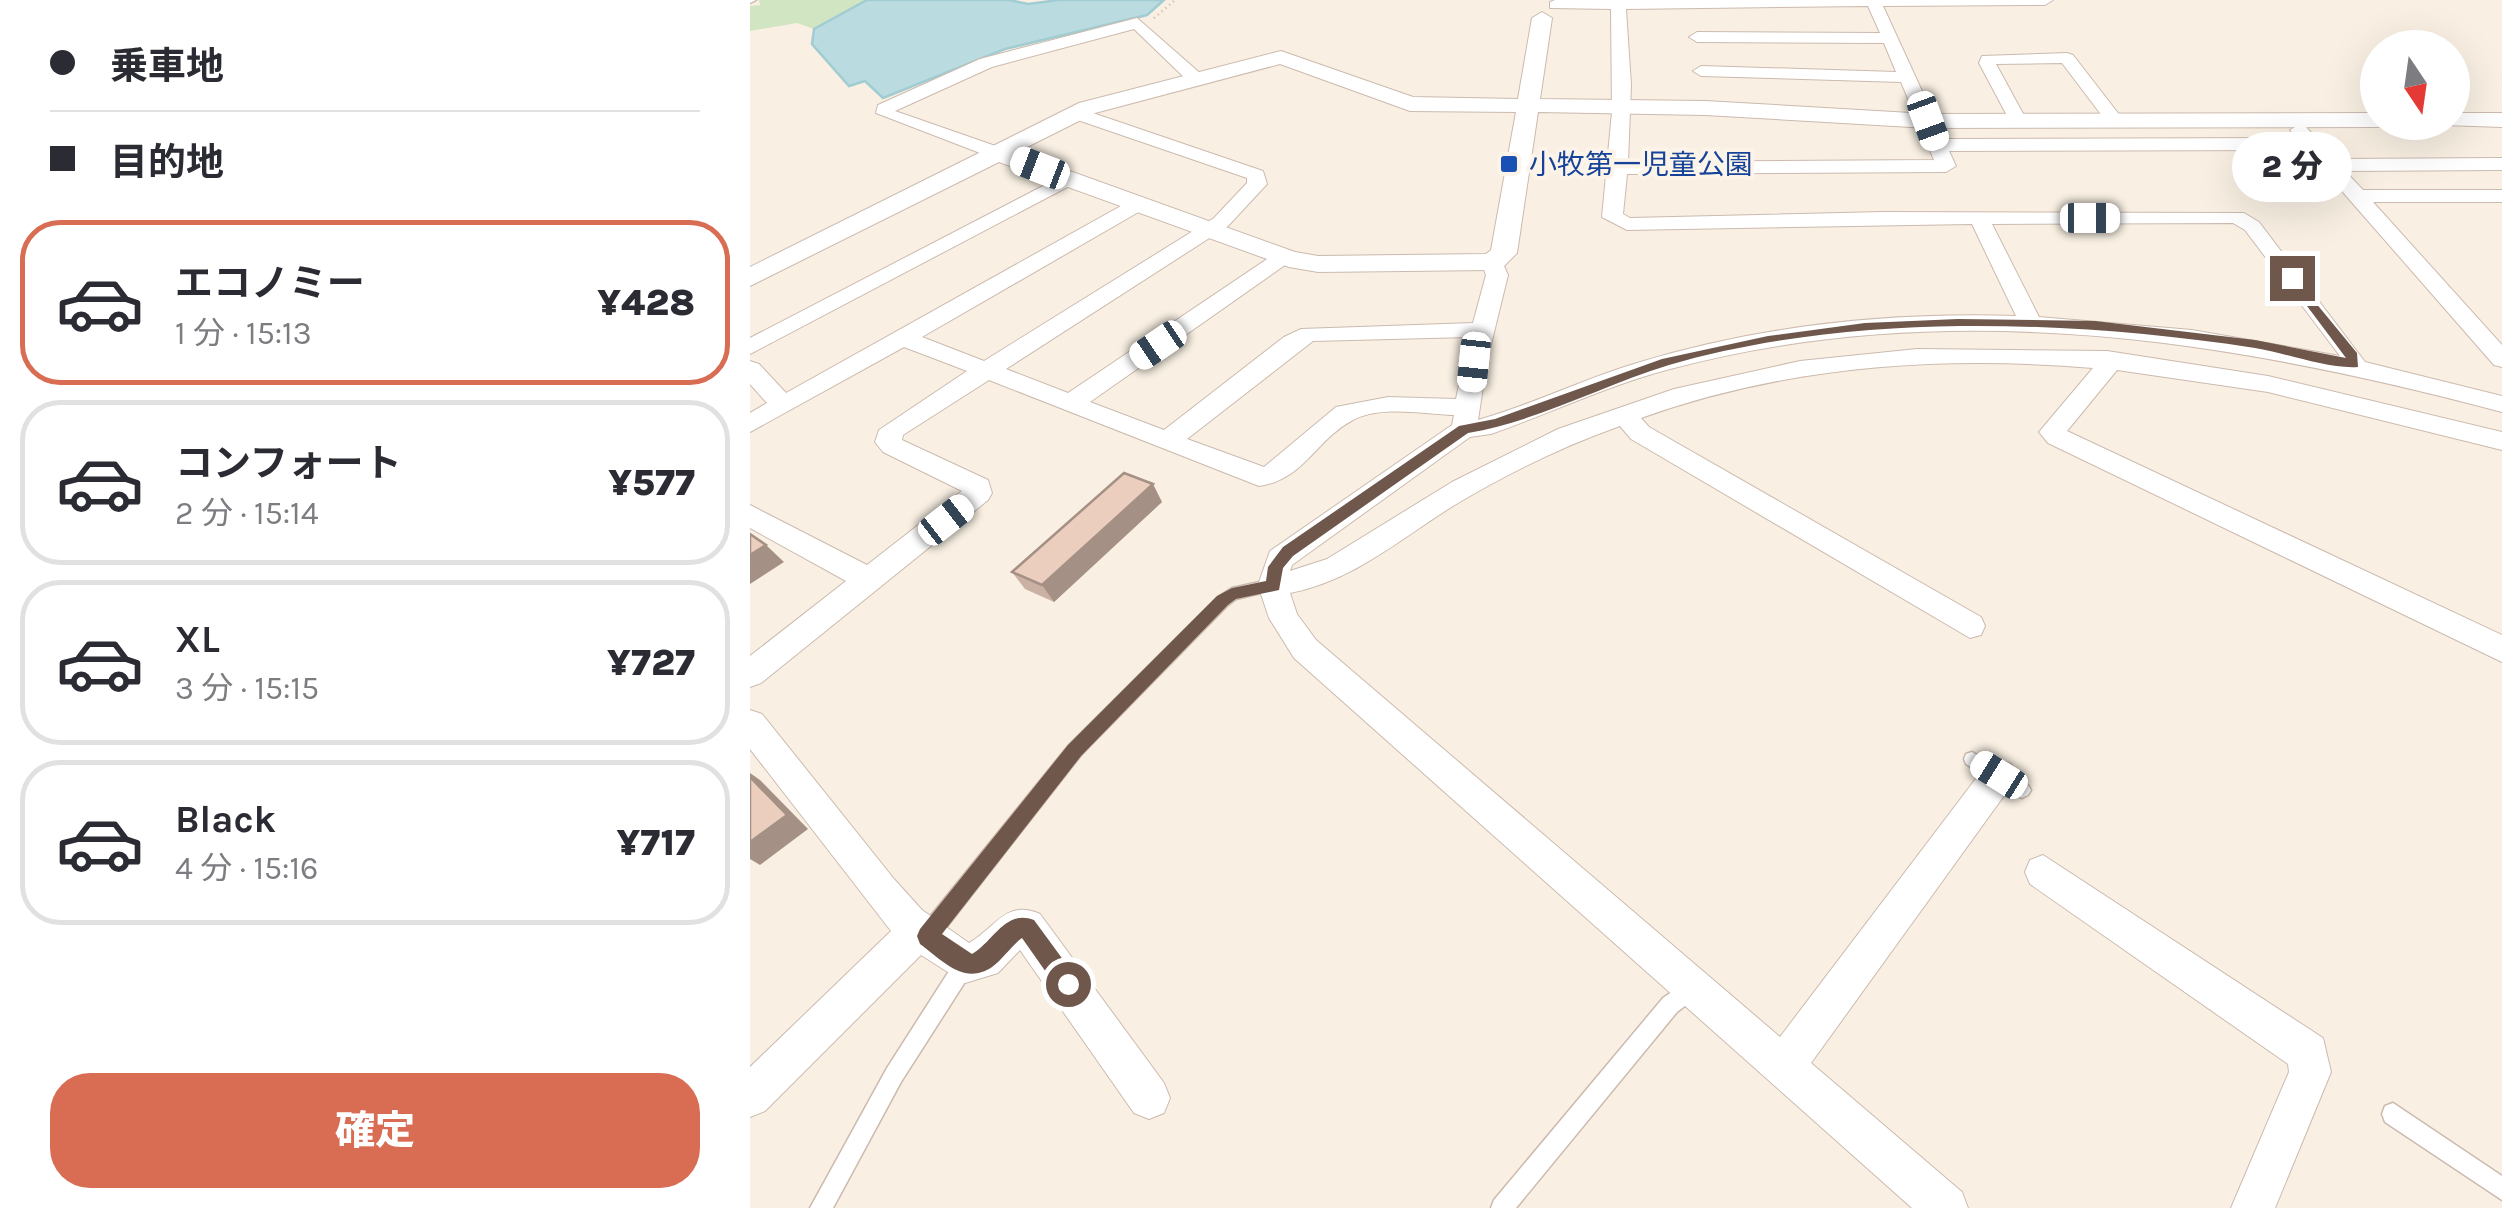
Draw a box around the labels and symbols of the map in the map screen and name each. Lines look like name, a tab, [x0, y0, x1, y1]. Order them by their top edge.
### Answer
north arrow	[2360, 30, 2470, 140]
car	[1904, 88, 1952, 154]
callout: 2 分	[2232, 133, 2352, 203]
car	[1007, 143, 1073, 193]
place label: 小牧第一児童公園	[1529, 148, 1753, 181]
marker: 小牧第一児童公園	[1498, 153, 1520, 175]
car	[2060, 203, 2120, 233]
route end	[2270, 256, 2315, 301]
car	[1125, 316, 1191, 374]
car	[1456, 331, 1492, 393]
car	[913, 490, 979, 550]
car	[1966, 746, 2032, 804]
route start	[1046, 962, 1091, 1007]

